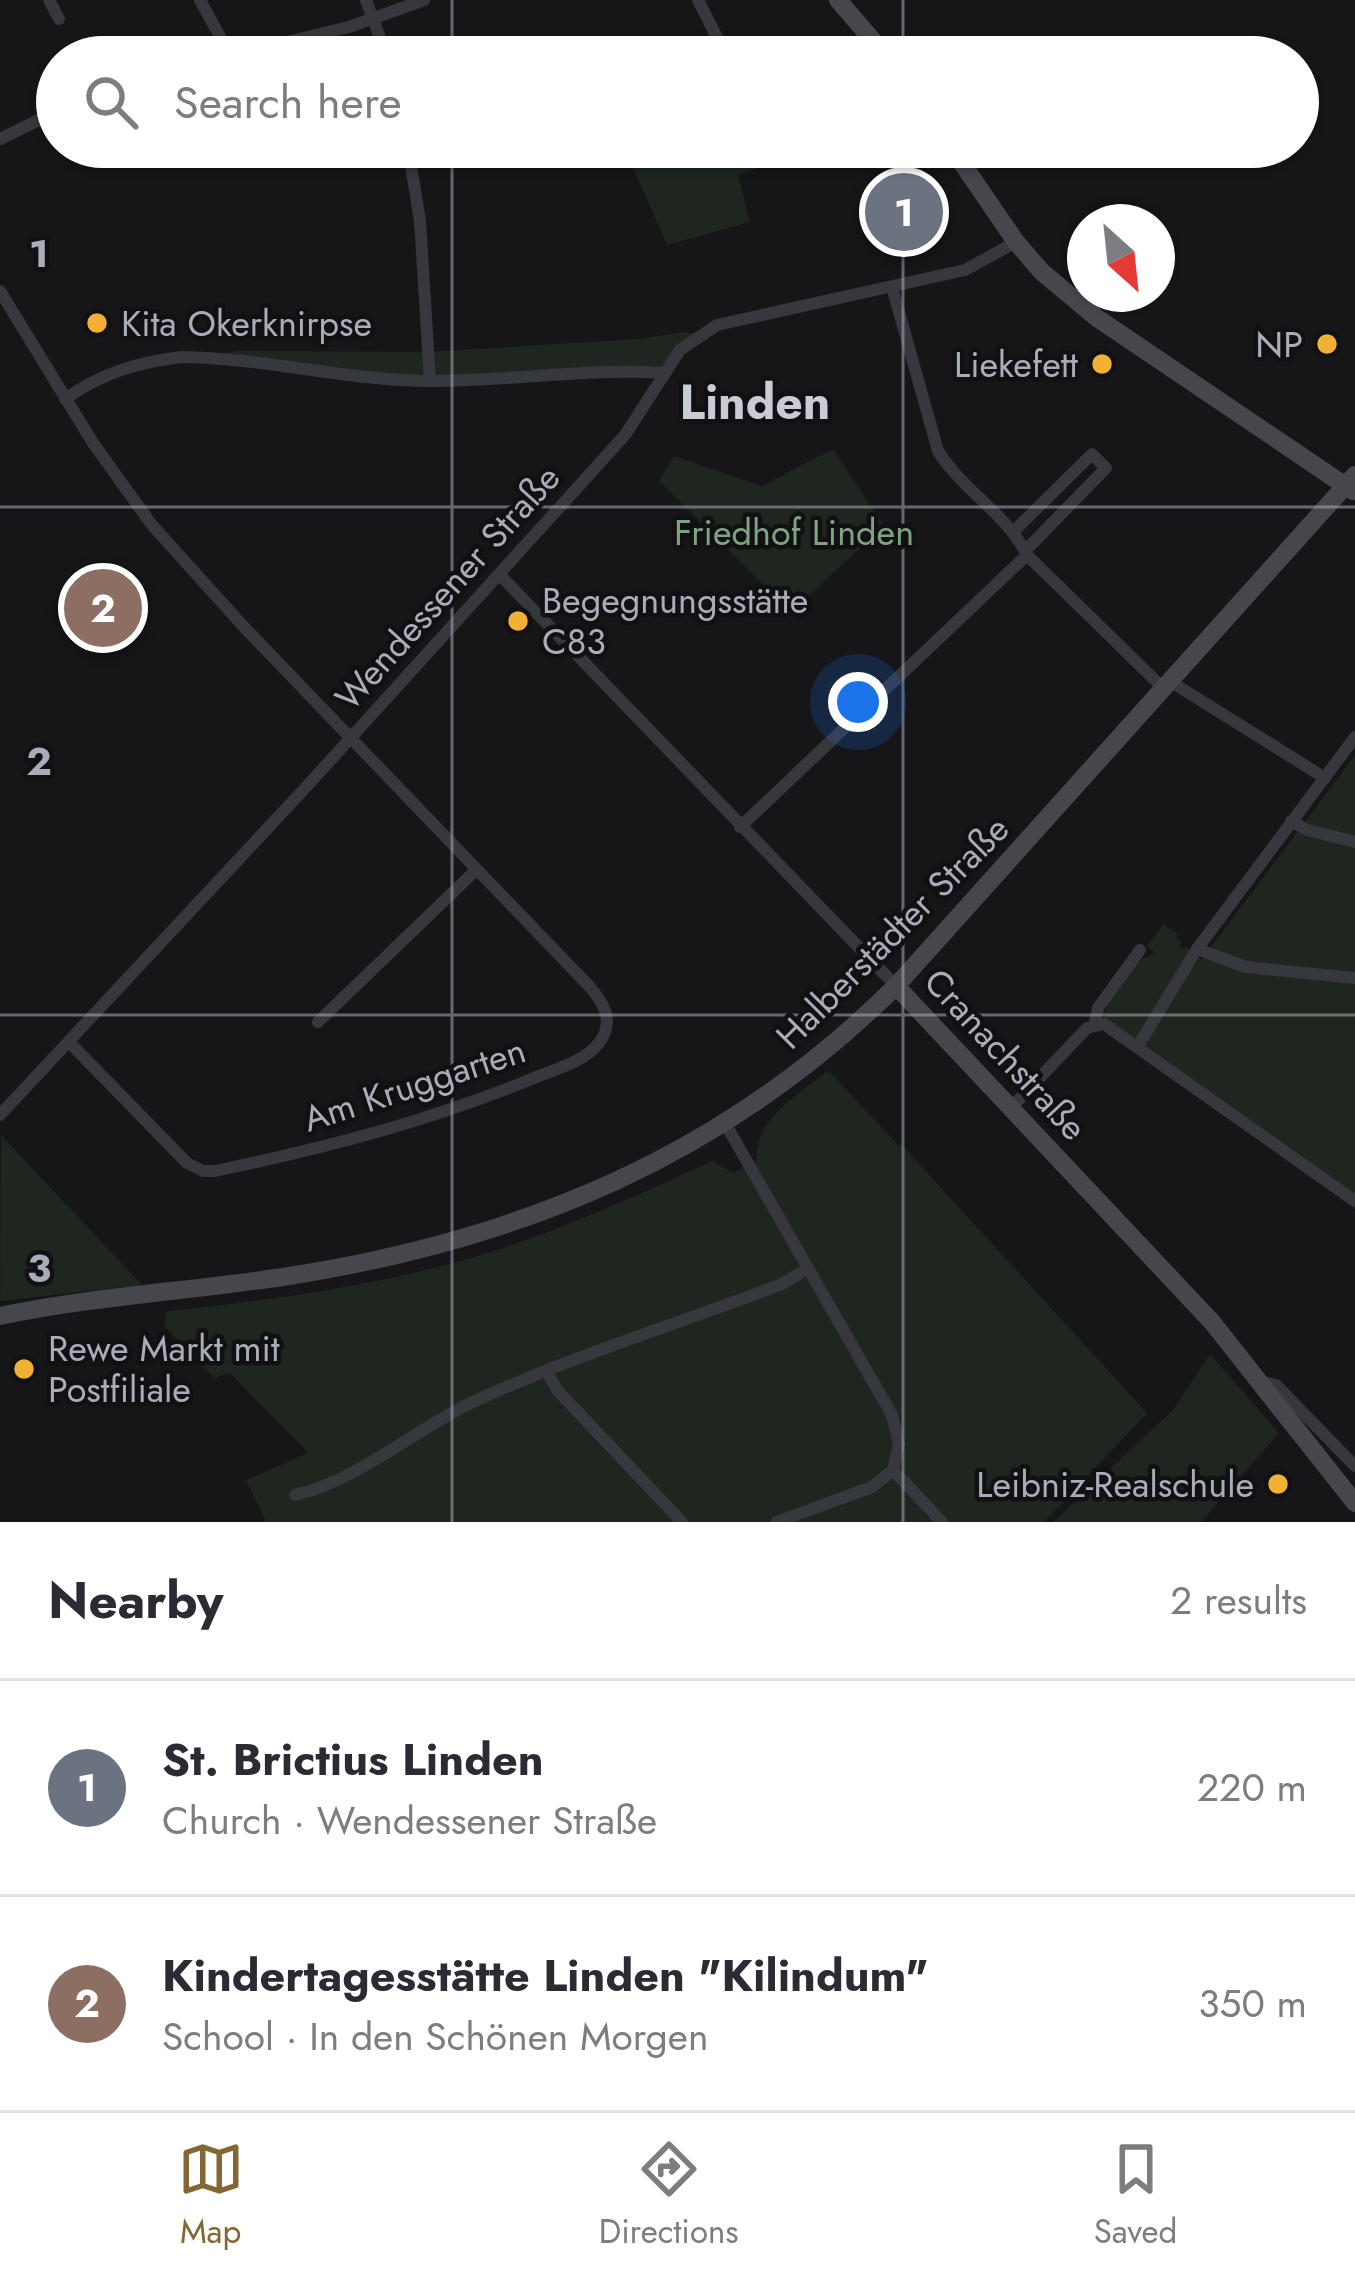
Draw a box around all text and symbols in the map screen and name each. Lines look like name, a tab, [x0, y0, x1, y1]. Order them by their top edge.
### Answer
search box	[36, 36, 1319, 168]
icon: search	[78, 69, 144, 135]
text: Search here	[174, 70, 402, 135]
pin: 1	[865, 167, 943, 257]
north arrow	[1067, 204, 1175, 312]
text: 1	[29, 225, 49, 282]
place label: Kita Okerknirpse	[121, 297, 372, 349]
marker: Kita Okerknirpse	[84, 310, 110, 336]
place label: NP	[1255, 318, 1303, 370]
marker: NP	[1314, 331, 1340, 357]
place label: Liekefett	[954, 338, 1078, 390]
marker: Liekefett	[1089, 351, 1115, 377]
district label: Linden	[680, 368, 830, 437]
street label: Wendessener Straße	[323, 453, 571, 721]
park label: Friedhof Linden	[674, 506, 914, 558]
pin: 2	[64, 563, 142, 653]
place label: Begegnungsstätte C83	[542, 574, 808, 667]
marker: Begegnungsstätte C83	[505, 608, 531, 634]
your location	[828, 672, 888, 732]
text: 2	[26, 733, 52, 790]
street label: Halberstädter Straße	[764, 804, 1020, 1060]
street label: Cranachstraße	[913, 956, 1099, 1152]
street label: Am Kruggarten	[296, 1024, 532, 1144]
text: 3	[27, 1240, 51, 1297]
place label: Rewe Markt mit Postfiliale	[48, 1322, 280, 1415]
marker: Rewe Markt mit Postfiliale	[11, 1356, 37, 1382]
place label: Leibniz-Realschule	[976, 1458, 1254, 1510]
marker: Leibniz-Realschule	[1265, 1471, 1291, 1497]
text: Nearby	[48, 1563, 223, 1637]
text: 2 results	[1170, 1572, 1307, 1629]
text: St. Brictius Linden	[162, 1727, 544, 1792]
text: 1	[77, 1759, 97, 1816]
text: 220 m	[1197, 1759, 1307, 1816]
text: Church · Wendessener Straße	[162, 1792, 657, 1849]
text: Kindertagesstätte Linden "Kilindum"	[162, 1943, 928, 2008]
text: 2	[74, 1975, 100, 2032]
text: 350 m	[1198, 1975, 1307, 2032]
text: School · In den Schönen Morgen	[162, 2008, 708, 2065]
tab: Map	[178, 2136, 244, 2255]
tab: Directions	[599, 2136, 739, 2255]
tab: Saved	[1094, 2136, 1177, 2255]

